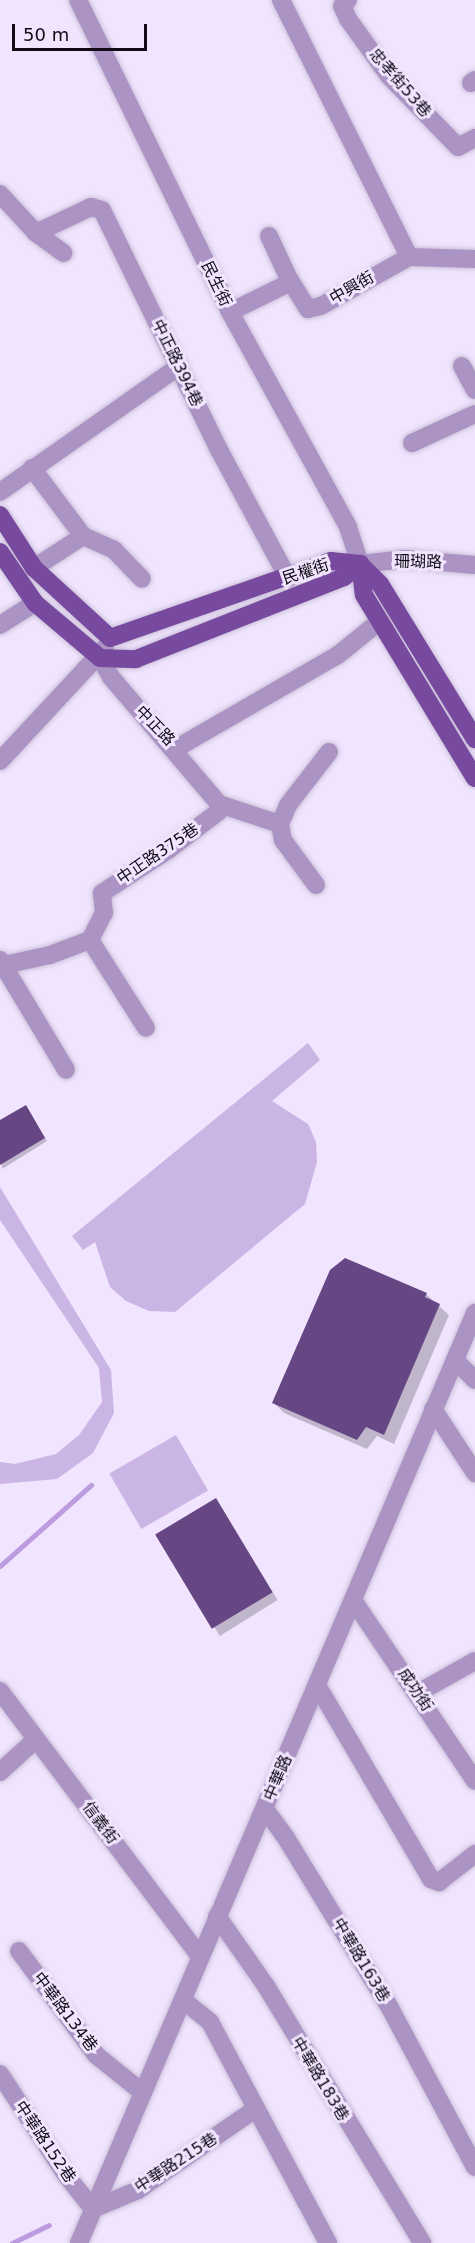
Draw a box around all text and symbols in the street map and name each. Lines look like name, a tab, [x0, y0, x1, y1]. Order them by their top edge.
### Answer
scale bar	[15, 12, 150, 50]
text: 50 m	[23, 24, 69, 45]
street label: 忠孝街53巷	[365, 45, 435, 121]
street label: 民生街	[197, 258, 235, 310]
street label: 中興街	[326, 268, 378, 308]
street label: 中正路394巷	[148, 316, 206, 410]
street label: 珊瑚路	[394, 552, 442, 572]
street label: 民權街	[280, 555, 332, 589]
street label: 中正路	[131, 702, 179, 750]
street label: 中正路375巷	[113, 820, 203, 888]
street label: 成功街	[394, 1665, 436, 1715]
street label: 中華路	[260, 1752, 296, 1804]
street label: 信義街	[78, 1798, 122, 1848]
street label: 中華路163巷	[328, 1915, 394, 2005]
street label: 中華路134巷	[29, 1968, 101, 2056]
street label: 中華路183巷	[287, 2034, 353, 2124]
street label: 中華路152巷	[11, 2097, 79, 2187]
street label: 中華路215巷	[131, 2129, 221, 2197]

